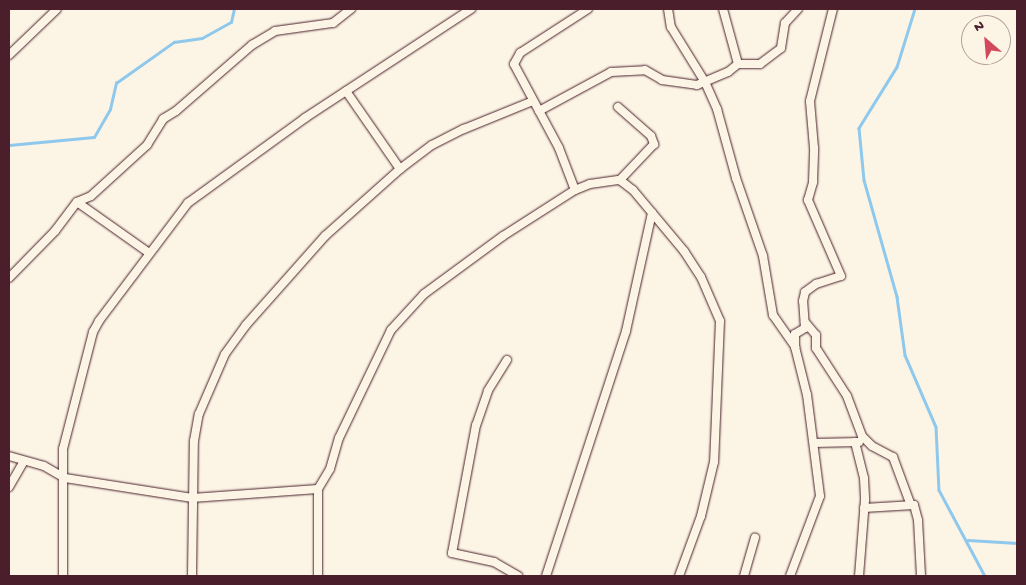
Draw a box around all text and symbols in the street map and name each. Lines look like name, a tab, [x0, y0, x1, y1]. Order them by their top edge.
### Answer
north arrow	[961, 15, 1011, 65]
text: N	[971, 17, 987, 37]

